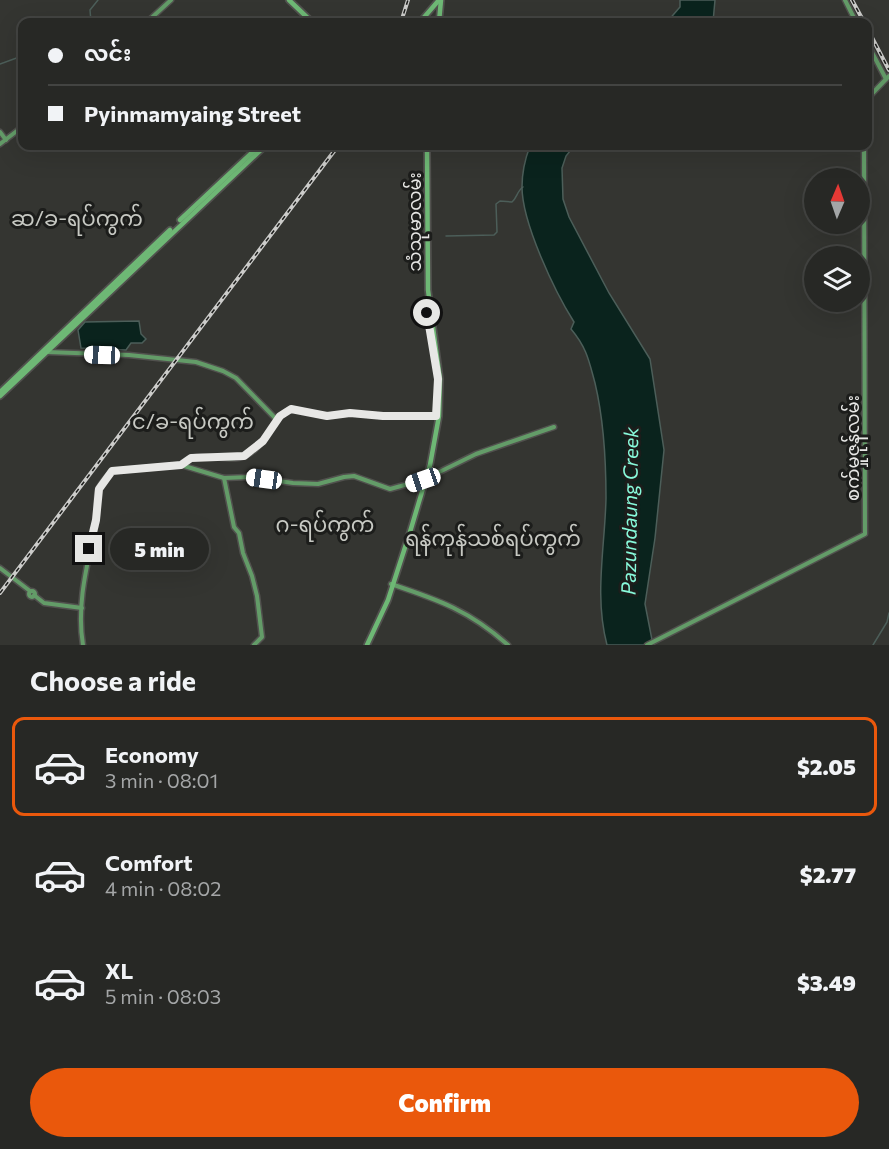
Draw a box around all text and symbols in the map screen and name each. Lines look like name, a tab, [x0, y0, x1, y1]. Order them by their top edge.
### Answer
text: လင်း	[84, 39, 131, 66]
text: Pyinmamyaing Street	[84, 100, 301, 127]
north arrow	[804, 168, 870, 234]
map controls	[804, 168, 870, 312]
street label: သံသုမာလမ်း	[402, 172, 430, 272]
district label: ဆ/ခ-ရပ်ကွက်	[11, 203, 143, 236]
button: layers	[804, 246, 870, 312]
route start	[413, 299, 440, 326]
car	[84, 345, 120, 365]
street label: စက်မှုဇုန်လမ်း	[840, 395, 868, 501]
district label: င/ခ-ရပ်ကွက်	[132, 406, 254, 439]
water label: Pazundaung Creek	[616, 426, 642, 595]
car	[403, 466, 443, 494]
car	[245, 468, 283, 490]
district label: ဂ-ရပ်ကွက်	[276, 509, 374, 542]
district label: ရန်ကုန်သစ်ရပ်ကွက်	[405, 523, 581, 556]
callout: 5 min	[110, 528, 209, 570]
route end	[75, 535, 102, 562]
text: 5 min	[134, 537, 185, 561]
text: Choose a ride	[30, 664, 196, 697]
icon: car	[33, 740, 87, 794]
text: Economy	[105, 741, 199, 768]
text: $2.05	[797, 753, 856, 780]
text: 3 min · 08:01	[105, 768, 218, 792]
icon: car	[33, 848, 87, 902]
text: Comfort	[105, 849, 193, 876]
text: $2.77	[800, 861, 856, 888]
text: 4 min · 08:02	[105, 876, 221, 900]
icon: car	[33, 956, 87, 1010]
text: XL	[105, 957, 133, 984]
text: $3.49	[797, 969, 856, 996]
text: 5 min · 08:03	[105, 984, 221, 1008]
button: Confirm	[30, 1068, 859, 1137]

